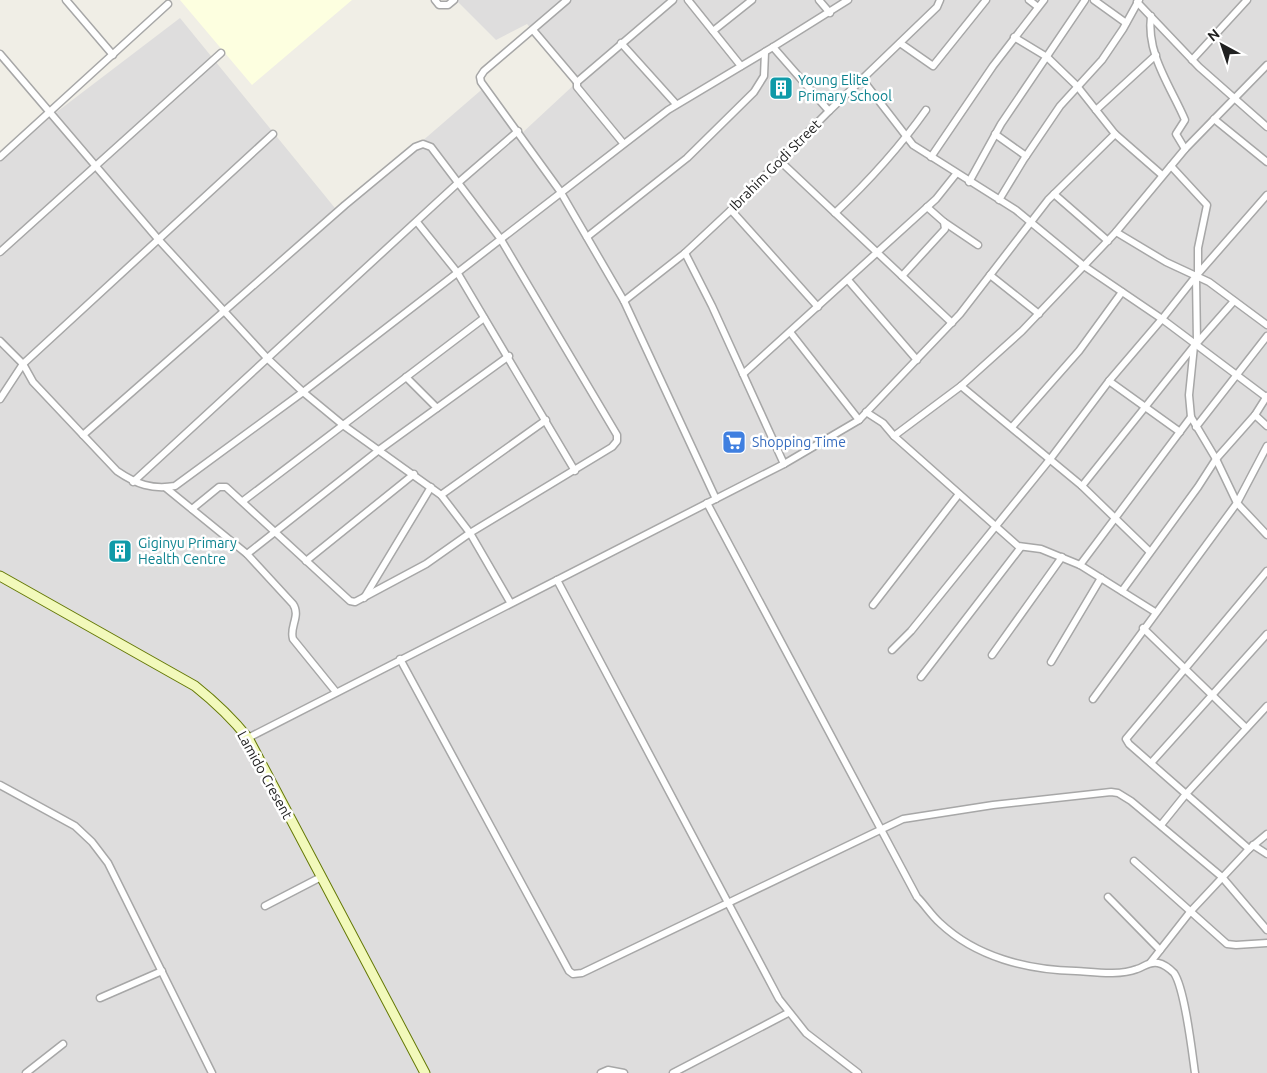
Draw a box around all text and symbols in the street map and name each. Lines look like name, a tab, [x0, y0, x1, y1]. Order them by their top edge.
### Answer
north arrow	[1197, 20, 1247, 70]
text: N	[1204, 26, 1223, 45]
place label: Young Elite Primary School	[798, 72, 892, 104]
building icon: Young Elite Primary School	[768, 75, 794, 101]
street label: Ibrahim Godi Street	[726, 116, 824, 214]
supermarket icon: Shopping Time	[721, 429, 747, 455]
place label: Shopping Time	[752, 434, 846, 450]
place label: Giginyu Primary Health Centre	[138, 535, 237, 567]
building icon: Giginyu Primary Health Centre	[107, 538, 133, 564]
street label: Lamido Cresent	[234, 728, 296, 822]

